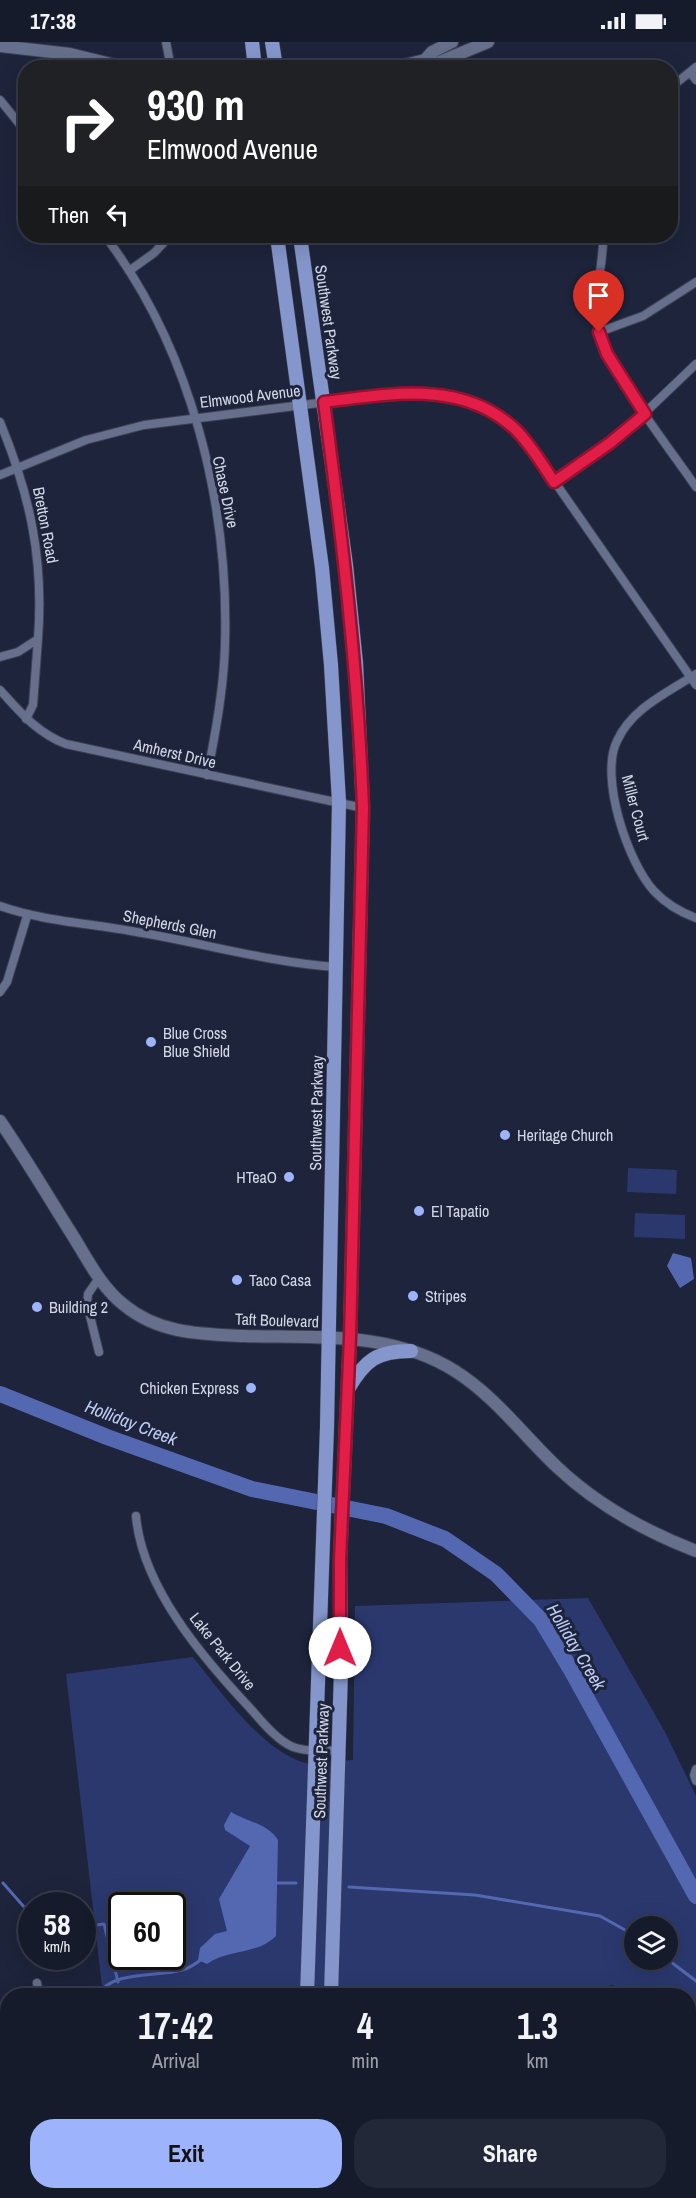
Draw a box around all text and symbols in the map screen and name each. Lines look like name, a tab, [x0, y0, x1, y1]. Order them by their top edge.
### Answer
text: 17:38	[30, 6, 76, 36]
text: 930 m	[147, 77, 245, 133]
icon: right	[48, 84, 126, 162]
text: Elmwood Avenue	[147, 131, 318, 167]
icon: left	[101, 198, 134, 231]
text: Then	[48, 200, 89, 230]
street label: Southwest Parkway	[310, 263, 348, 381]
pin	[573, 270, 624, 332]
icon: arrive	[582, 279, 615, 312]
street label: Elmwood Avenue	[198, 379, 302, 413]
street label: Chase Drive	[208, 454, 244, 530]
street label: Bretton Road	[28, 485, 64, 565]
street label: Amherst Drive	[131, 733, 218, 773]
street label: Miller Court	[617, 772, 655, 844]
street label: Shepherds Glen	[121, 904, 219, 944]
place label: Blue Cross Blue Shield	[163, 1022, 230, 1062]
marker: Blue Cross Blue Shield	[144, 1035, 158, 1049]
street label: Southwest Parkway	[304, 1055, 328, 1171]
place label: Heritage Church	[517, 1124, 613, 1146]
marker: Heritage Church	[498, 1128, 512, 1142]
place label: HTeaO	[236, 1166, 277, 1188]
marker: HTeaO	[282, 1170, 296, 1184]
place label: El Tapatio	[431, 1200, 489, 1222]
marker: El Tapatio	[412, 1204, 426, 1218]
place label: Taco Casa	[249, 1269, 312, 1291]
marker: Taco Casa	[230, 1273, 244, 1287]
place label: Stripes	[425, 1285, 467, 1307]
marker: Stripes	[406, 1289, 420, 1303]
place label: Building 2	[49, 1296, 108, 1318]
marker: Building 2	[30, 1300, 44, 1314]
street label: Taft Boulevard	[235, 1308, 319, 1332]
place label: Chicken Express	[140, 1377, 239, 1399]
marker: Chicken Express	[244, 1381, 258, 1395]
water label: Holliday Creek	[82, 1394, 181, 1452]
water label: Holliday Creek	[541, 1599, 612, 1695]
street label: Lake Park Drive	[185, 1608, 261, 1694]
position arrow	[308, 1616, 372, 1680]
street label: Southwest Parkway	[308, 1703, 334, 1819]
speed limit sign: 60	[108, 1892, 186, 1970]
text: 58	[43, 1904, 71, 1944]
map controls	[624, 1916, 678, 1970]
button: layers	[624, 1916, 678, 1970]
text: km/h	[44, 1936, 70, 1957]
text: 17:42	[138, 2002, 214, 2050]
text: 4	[357, 2002, 373, 2050]
text: 1.3	[517, 2002, 558, 2050]
text: Arrival	[152, 2047, 199, 2074]
text: min	[352, 2047, 379, 2074]
text: km	[526, 2047, 548, 2074]
button: Exit	[30, 2119, 342, 2188]
button: Share	[354, 2119, 666, 2188]

